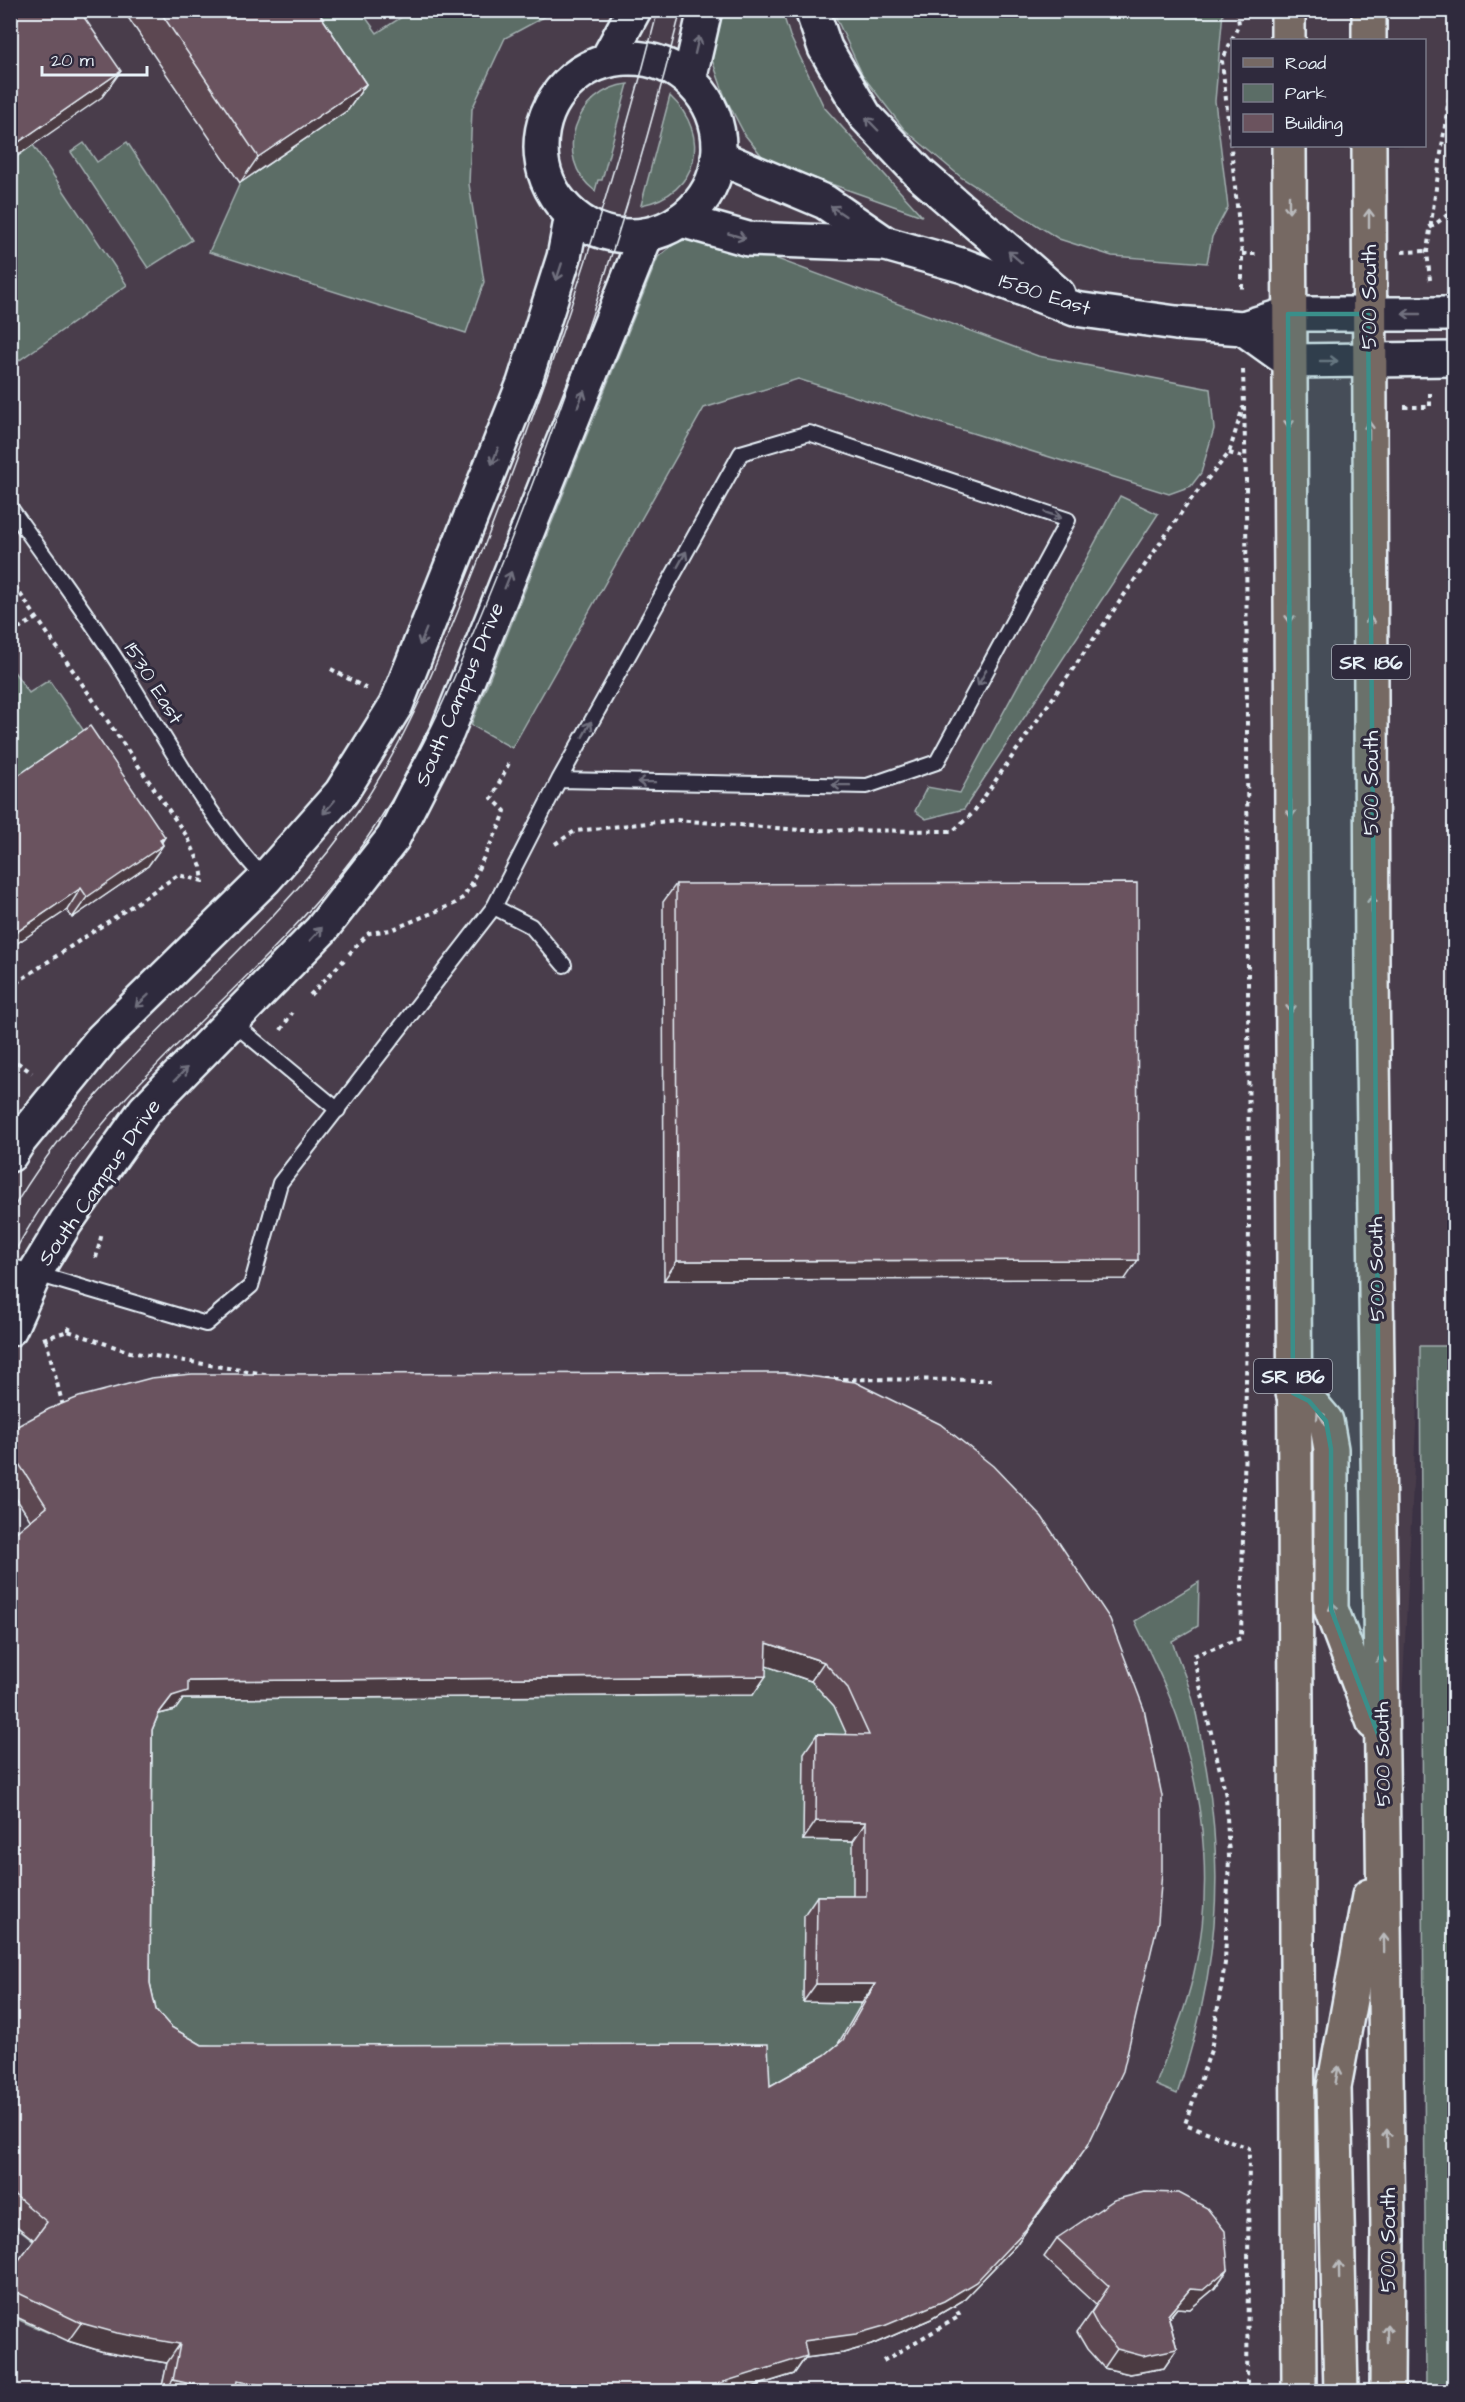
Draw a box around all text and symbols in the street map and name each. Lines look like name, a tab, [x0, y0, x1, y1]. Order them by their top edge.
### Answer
one-way arrow	[691, 36, 703, 55]
scale bar	[42, 39, 147, 77]
legend	[1231, 39, 1426, 147]
text: 20 m	[51, 48, 94, 73]
text: Road	[1285, 51, 1326, 76]
text: Park	[1285, 81, 1327, 106]
text: Building	[1285, 111, 1343, 137]
one-way arrow	[866, 117, 880, 132]
one-way arrow	[1283, 194, 1295, 213]
one-way arrow	[830, 205, 847, 217]
one-way arrow	[1363, 208, 1375, 228]
one-way arrow	[727, 231, 746, 242]
street label: 500 South	[1355, 244, 1384, 349]
one-way arrow	[1008, 250, 1023, 264]
one-way arrow	[553, 262, 564, 281]
street label: 1580 East	[995, 266, 1095, 323]
one-way arrow	[1402, 308, 1422, 320]
one-way arrow	[1318, 355, 1338, 366]
one-way arrow	[576, 390, 587, 408]
one-way arrow	[1283, 409, 1295, 429]
one-way arrow	[1363, 421, 1375, 441]
one-way arrow	[489, 446, 500, 465]
one-way arrow	[1043, 510, 1062, 521]
one-way arrow	[677, 550, 688, 568]
one-way arrow	[503, 571, 514, 589]
street label: South Campus Drive	[408, 598, 512, 791]
one-way arrow	[1284, 604, 1296, 624]
one-way arrow	[1365, 616, 1376, 636]
one-way arrow	[417, 628, 428, 646]
street label: 1530 East	[117, 637, 191, 730]
road number: SR 186	[1332, 645, 1410, 679]
one-way arrow	[976, 669, 987, 687]
one-way arrow	[581, 721, 593, 738]
street label: 500 South	[1357, 730, 1386, 835]
one-way arrow	[637, 776, 657, 788]
one-way arrow	[832, 779, 852, 791]
one-way arrow	[322, 799, 336, 814]
one-way arrow	[1285, 799, 1297, 819]
one-way arrow	[1366, 895, 1378, 915]
one-way arrow	[309, 927, 323, 942]
one-way arrow	[135, 994, 150, 1008]
one-way arrow	[1285, 994, 1297, 1014]
one-way arrow	[173, 1067, 188, 1082]
street label: South Campus Drive	[31, 1093, 169, 1272]
street label: 500 South	[1361, 1216, 1392, 1322]
road number: SR 186	[1254, 1359, 1332, 1393]
one-way arrow	[1315, 1410, 1328, 1427]
one-way arrow	[1327, 1602, 1339, 1621]
one-way arrow	[1375, 1655, 1387, 1675]
street label: 500 South	[1367, 1701, 1398, 1807]
one-way arrow	[1379, 1934, 1390, 1954]
one-way arrow	[1331, 2066, 1342, 2086]
one-way arrow	[1381, 2129, 1393, 2149]
street label: 500 South	[1374, 2187, 1403, 2292]
one-way arrow	[1333, 2261, 1345, 2281]
one-way arrow	[1382, 2324, 1393, 2344]

